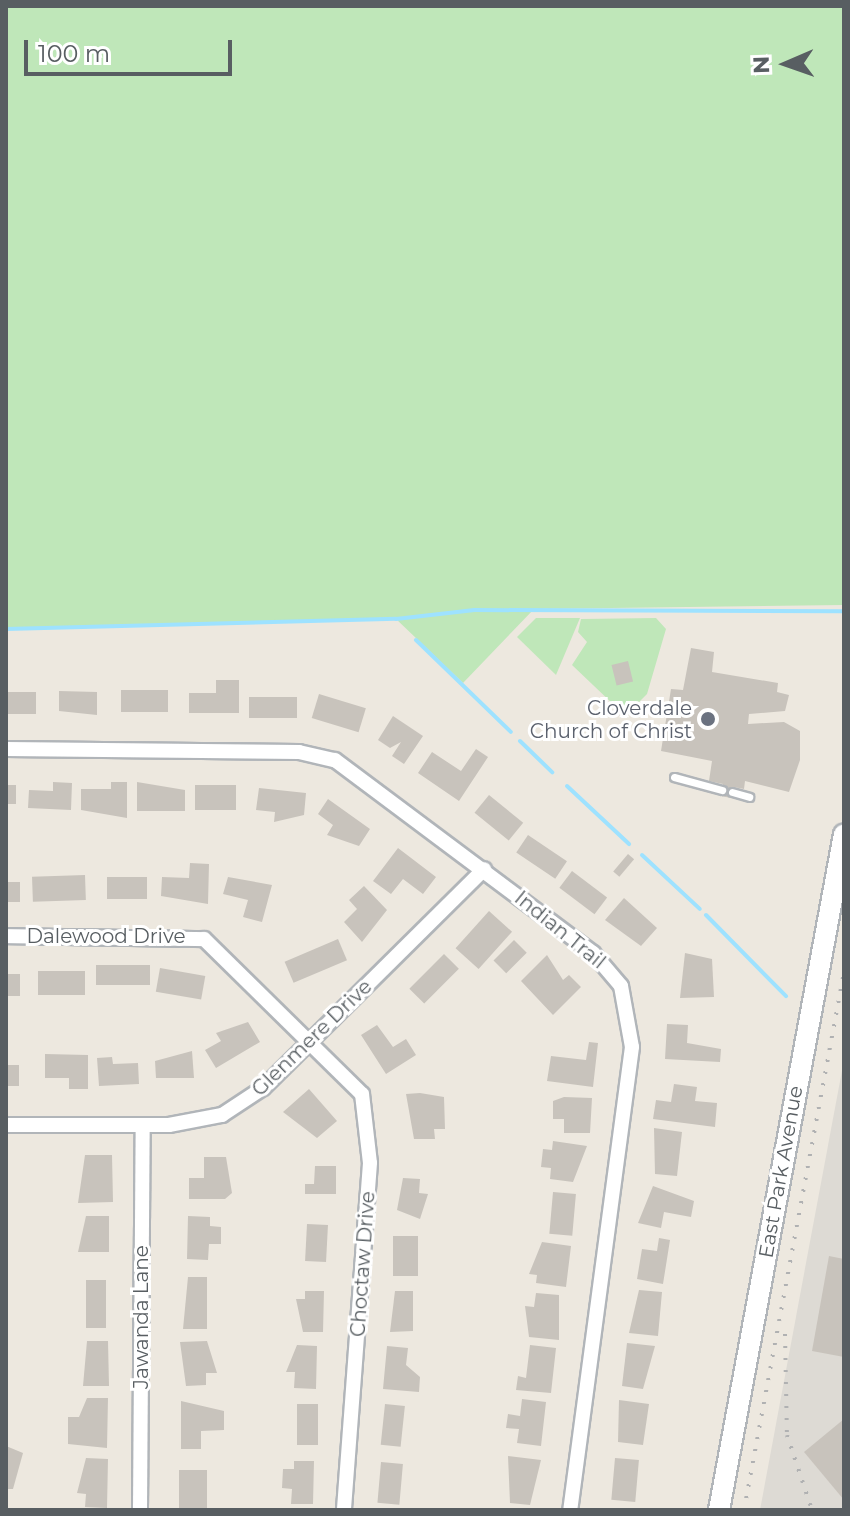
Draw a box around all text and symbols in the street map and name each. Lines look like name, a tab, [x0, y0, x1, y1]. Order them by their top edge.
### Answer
scale bar	[28, 24, 236, 74]
north arrow	[746, 24, 826, 104]
text: 100 m	[38, 39, 110, 68]
text: N	[748, 55, 775, 74]
place label: Cloverdale Church of Christ	[530, 696, 692, 743]
marker: Cloverdale Church of Christ	[699, 710, 717, 728]
street label: Indian Trail	[510, 886, 610, 974]
street label: Dalewood Drive	[26, 924, 186, 948]
street label: Glenmere Drive	[247, 975, 377, 1101]
street label: East Park Avenue	[754, 1084, 808, 1260]
street label: Choctaw Drive	[346, 1190, 380, 1338]
street label: Jawanda Lane	[129, 1245, 153, 1389]

